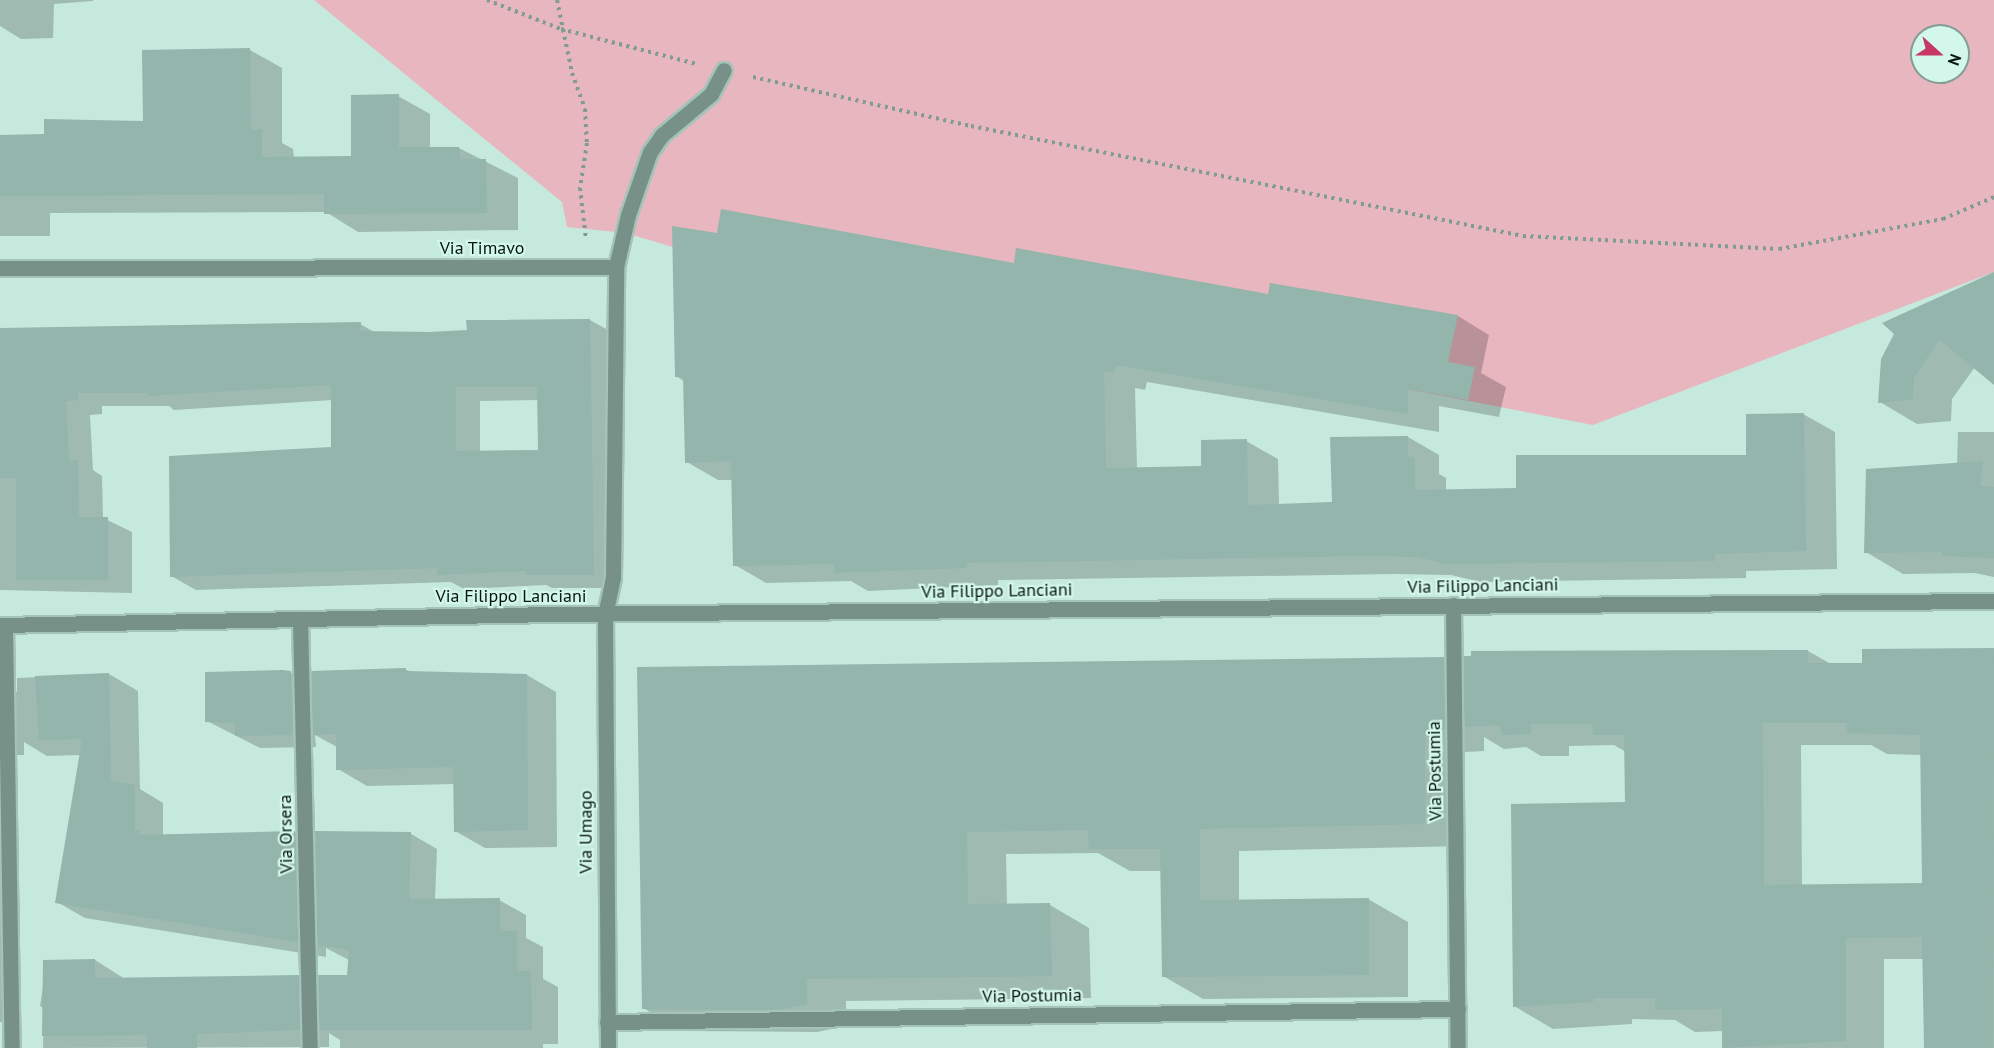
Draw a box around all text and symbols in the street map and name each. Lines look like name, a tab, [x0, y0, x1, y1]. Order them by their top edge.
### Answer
north arrow	[1910, 24, 1970, 84]
text: N	[1944, 51, 1966, 68]
street label: Via Timavo	[439, 237, 525, 259]
street label: Via Filippo Lanciani	[1407, 574, 1559, 598]
street label: Via Filippo Lanciani	[921, 579, 1073, 603]
street label: Via Filippo Lanciani	[435, 585, 587, 607]
street label: Via Postumia	[1423, 721, 1447, 821]
street label: Via Umago	[575, 790, 597, 874]
street label: Via Orsera	[275, 794, 297, 874]
street label: Via Postumia	[982, 984, 1082, 1008]

